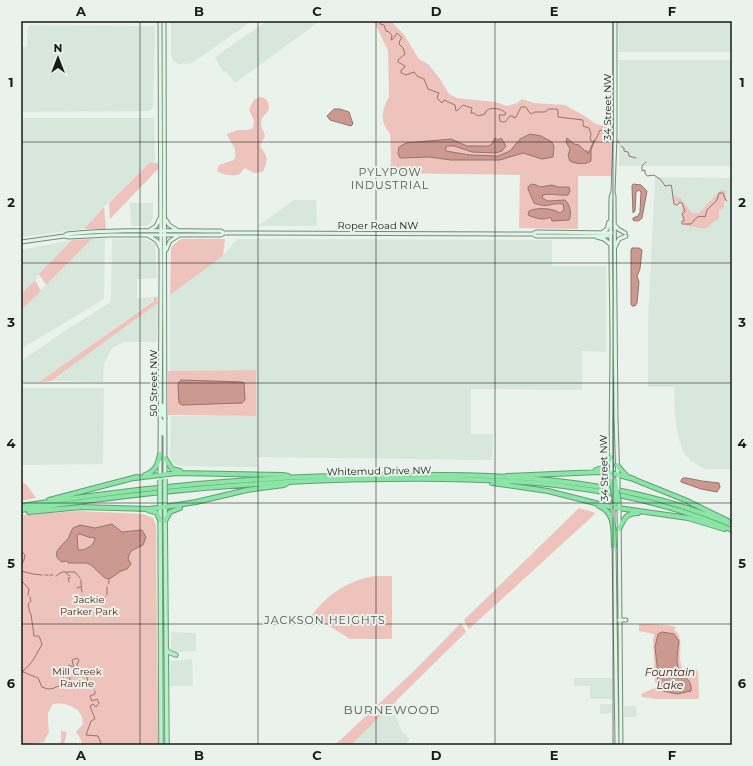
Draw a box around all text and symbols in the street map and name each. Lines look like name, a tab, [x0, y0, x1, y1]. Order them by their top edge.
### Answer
text: A	[75, 3, 87, 19]
text: B	[194, 3, 204, 19]
text: C	[312, 3, 322, 19]
text: D	[431, 3, 442, 19]
text: E	[550, 3, 559, 19]
text: F	[668, 3, 676, 19]
north arrow	[38, 38, 78, 78]
text: N	[54, 41, 62, 55]
text: 1	[8, 74, 14, 90]
street label: 34 Street NW	[601, 74, 614, 140]
text: 1	[739, 74, 745, 90]
district label: PYLYPOW INDUSTRIAL	[351, 165, 429, 192]
text: 2	[7, 194, 15, 210]
text: 2	[738, 194, 746, 210]
street label: Roper Road NW	[338, 219, 418, 232]
text: 3	[6, 314, 15, 330]
text: 3	[737, 314, 746, 330]
street label: 50 Street NW	[147, 350, 160, 416]
street label: 34 Street NW	[597, 434, 611, 502]
text: 4	[7, 435, 16, 451]
text: 4	[738, 435, 747, 451]
street label: Whitemud Drive NW	[326, 464, 432, 478]
text: 5	[7, 555, 15, 571]
text: 5	[738, 555, 746, 571]
park label: Jackie Parker Park	[60, 593, 118, 618]
district label: JACKSON HEIGHTS	[263, 613, 386, 627]
park label: Mill Creek Ravine	[52, 665, 102, 690]
water label: Fountain Lake	[645, 665, 695, 692]
text: 6	[7, 675, 16, 691]
text: 6	[738, 675, 747, 691]
district label: BURNEWOOD	[343, 702, 441, 717]
text: A	[75, 747, 87, 763]
text: B	[194, 747, 204, 763]
text: C	[312, 747, 322, 763]
text: D	[431, 747, 442, 763]
text: E	[550, 747, 559, 763]
text: F	[668, 747, 676, 763]

